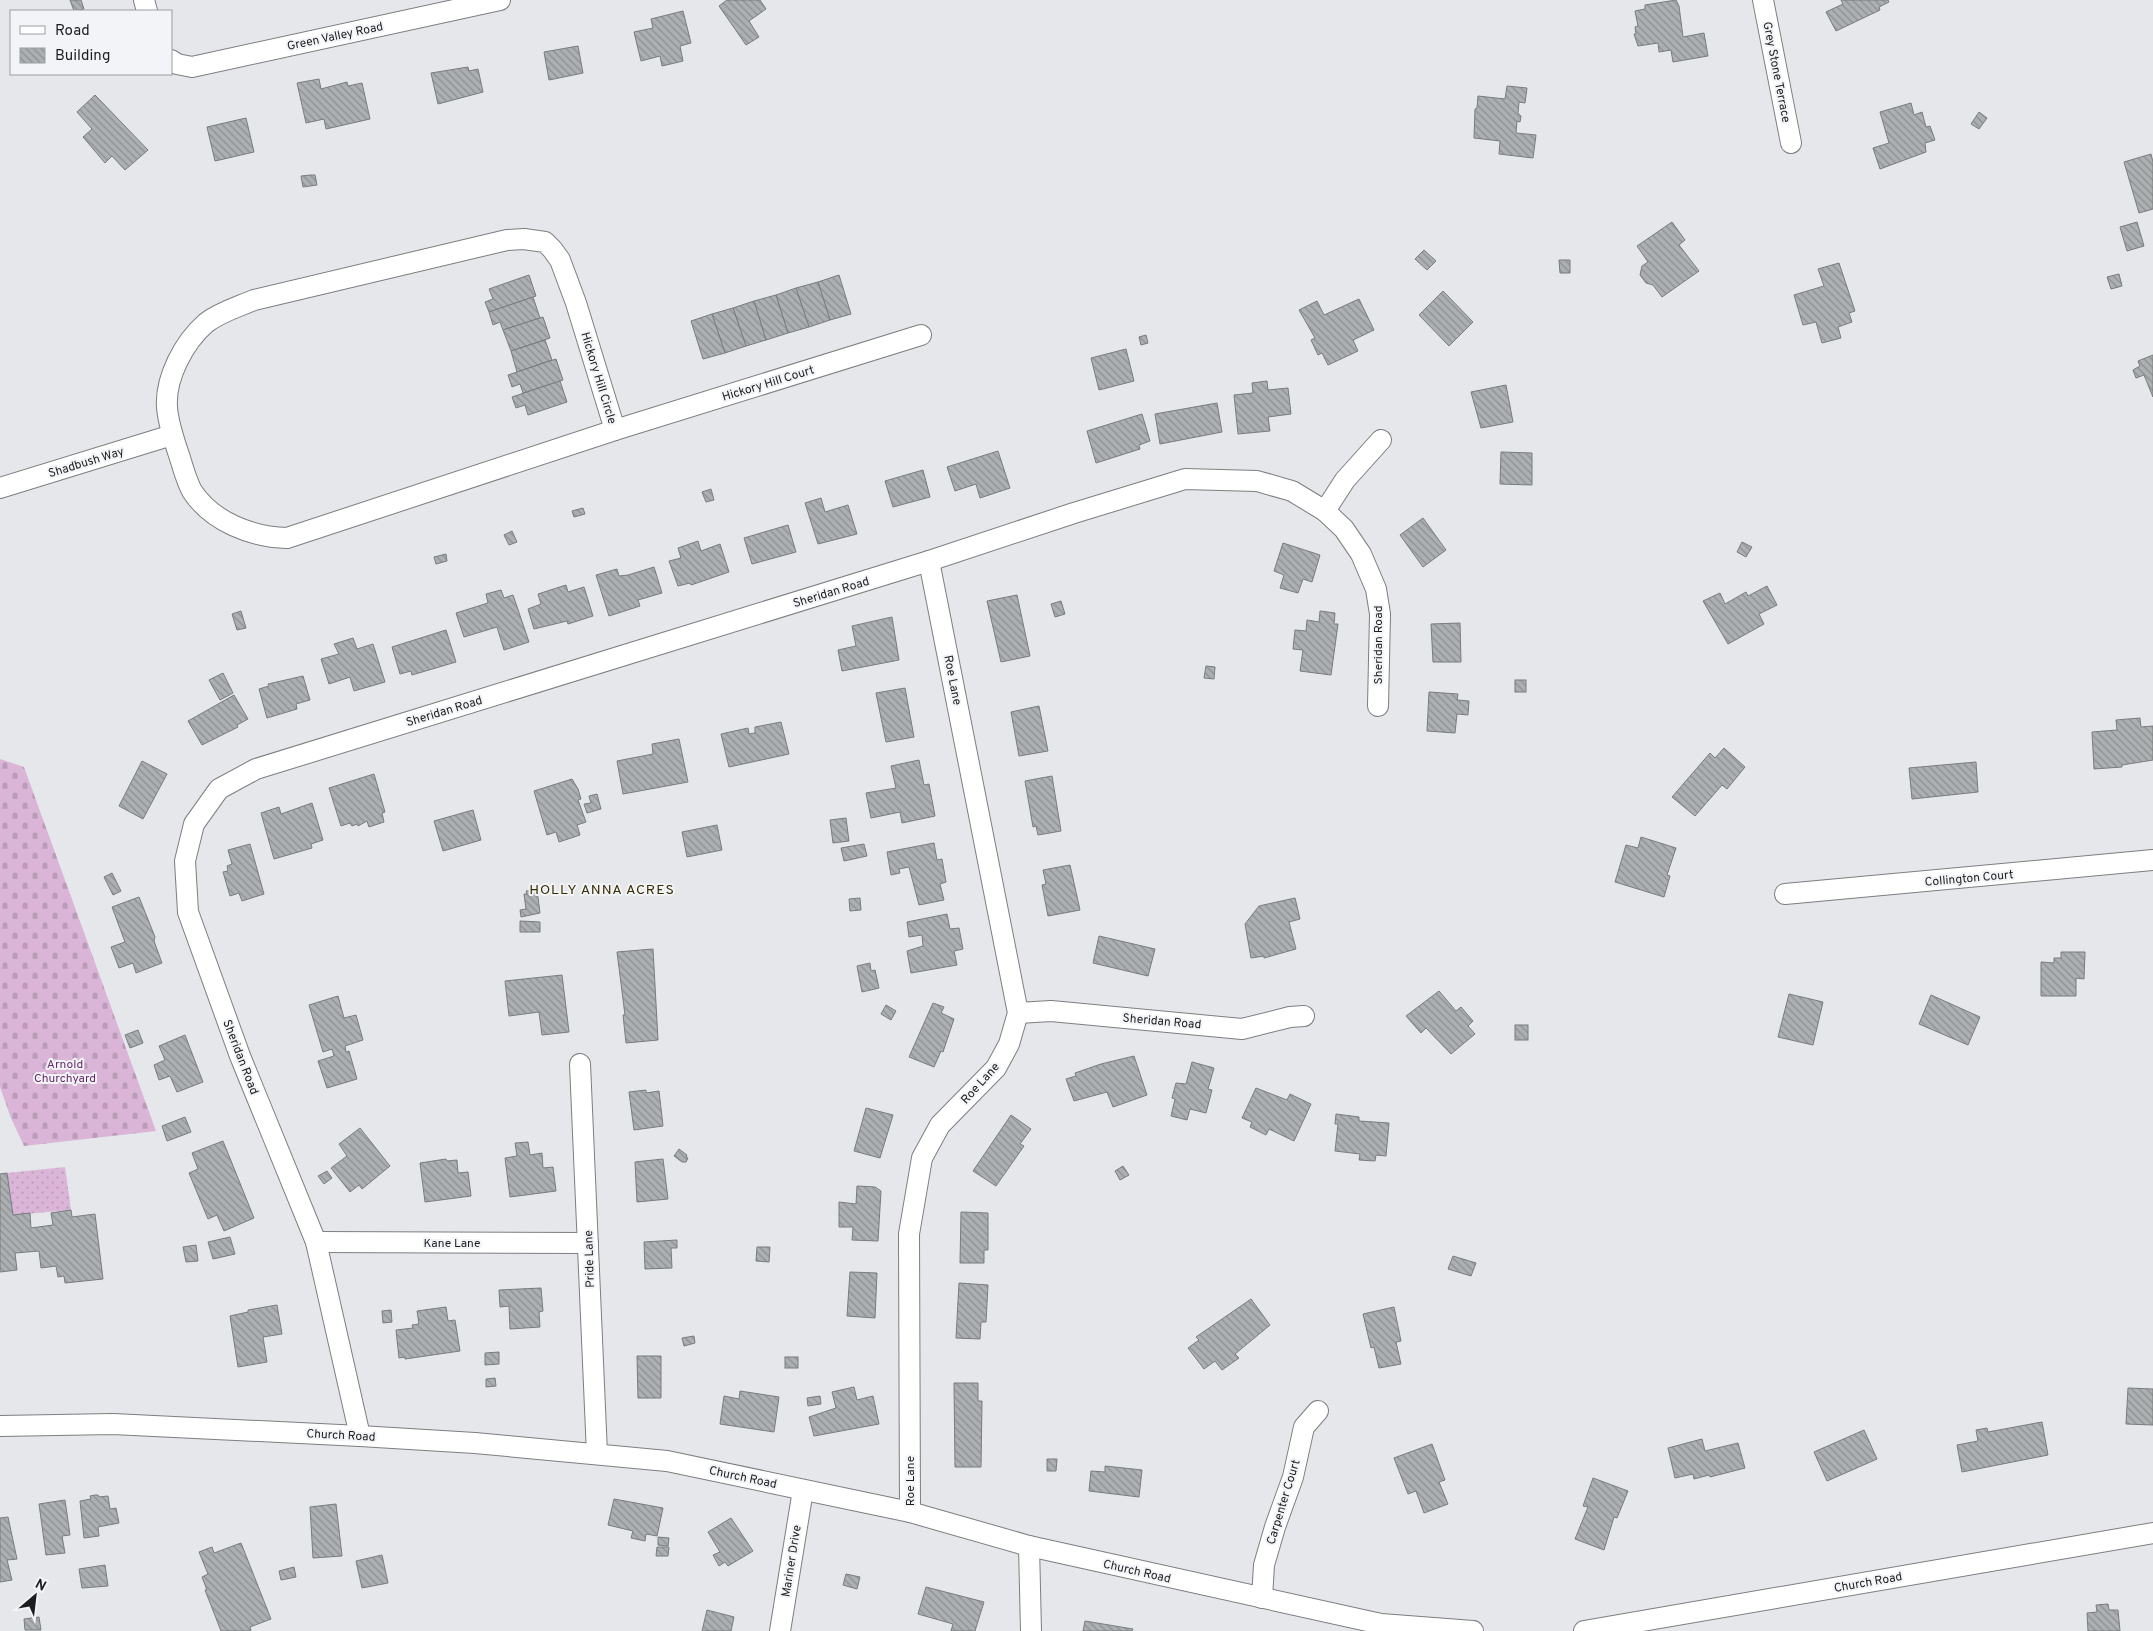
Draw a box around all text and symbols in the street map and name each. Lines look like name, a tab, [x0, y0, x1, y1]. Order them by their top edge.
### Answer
legend	[10, 10, 172, 75]
street label: Green Valley Road	[286, 19, 385, 55]
street label: Grey Stone Terrace	[1758, 20, 1794, 124]
text: Road	[55, 22, 90, 41]
text: Building	[55, 47, 110, 66]
street label: Hickory Hill Circle	[576, 330, 620, 426]
street label: Hickory Hill Court	[720, 362, 816, 406]
street label: Shadbush Way	[47, 444, 126, 482]
street label: Sheridan Road	[791, 574, 871, 612]
street label: Sheridan Road	[1371, 606, 1387, 684]
street label: Roe Lane	[939, 654, 965, 706]
street label: Sheridan Road	[404, 693, 484, 731]
street label: Collington Court	[1924, 867, 2014, 891]
district label: HOLLY ANNA ACRES	[529, 882, 675, 899]
street label: Sheridan Road	[1122, 1011, 1202, 1033]
street label: Sheridan Road	[218, 1018, 262, 1097]
park label: Arnold Churchyard	[34, 1057, 96, 1087]
street label: Roe Lane	[958, 1060, 1004, 1108]
street label: Pride Lane	[581, 1230, 599, 1288]
street label: Kane Lane	[424, 1236, 481, 1252]
street label: Church Road	[306, 1426, 376, 1446]
street label: Roe Lane	[903, 1456, 919, 1506]
street label: Carpenter Court	[1263, 1458, 1305, 1547]
street label: Church Road	[707, 1463, 778, 1493]
street label: Mariner Drive	[778, 1524, 806, 1598]
street label: Church Road	[1101, 1556, 1172, 1588]
street label: Church Road	[1833, 1569, 1904, 1597]
north arrow	[10, 1571, 60, 1621]
text: N	[32, 1576, 49, 1596]

